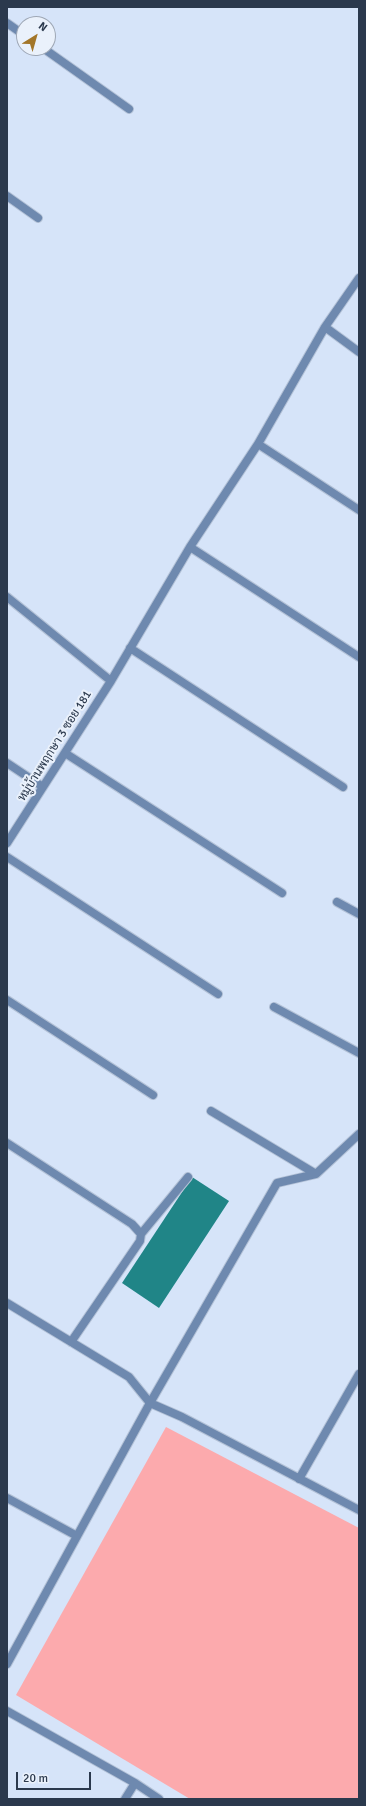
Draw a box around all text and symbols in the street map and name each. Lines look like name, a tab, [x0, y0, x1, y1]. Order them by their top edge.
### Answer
north arrow	[16, 16, 56, 56]
text: N	[36, 19, 50, 34]
street label: หมู่บ้านพฤกษา 3 ซอย 181	[15, 688, 95, 804]
scale bar	[18, 1764, 93, 1790]
text: 20 m	[23, 1771, 48, 1786]

